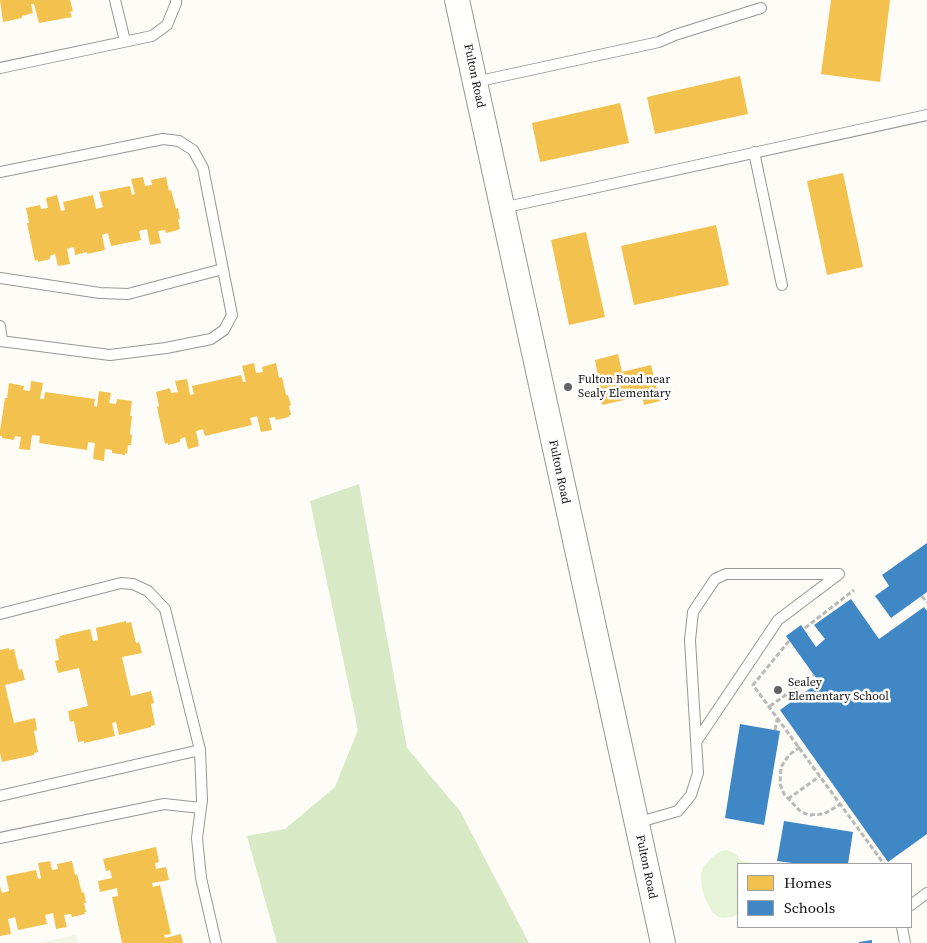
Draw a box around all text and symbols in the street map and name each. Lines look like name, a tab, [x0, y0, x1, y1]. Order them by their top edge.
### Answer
street label: Fulton Road	[460, 43, 488, 109]
place label: Fulton Road near Sealy Elementary	[578, 373, 671, 401]
marker: Fulton Road near Sealy Elementary	[562, 381, 574, 393]
street label: Fulton Road	[545, 439, 573, 505]
place label: Sealey Elementary School	[788, 676, 889, 704]
marker: Sealey Elementary School	[772, 684, 784, 696]
street label: Fulton Road	[632, 834, 660, 900]
legend	[737, 863, 912, 928]
text: Homes	[784, 872, 831, 893]
text: Schools	[784, 897, 835, 918]

